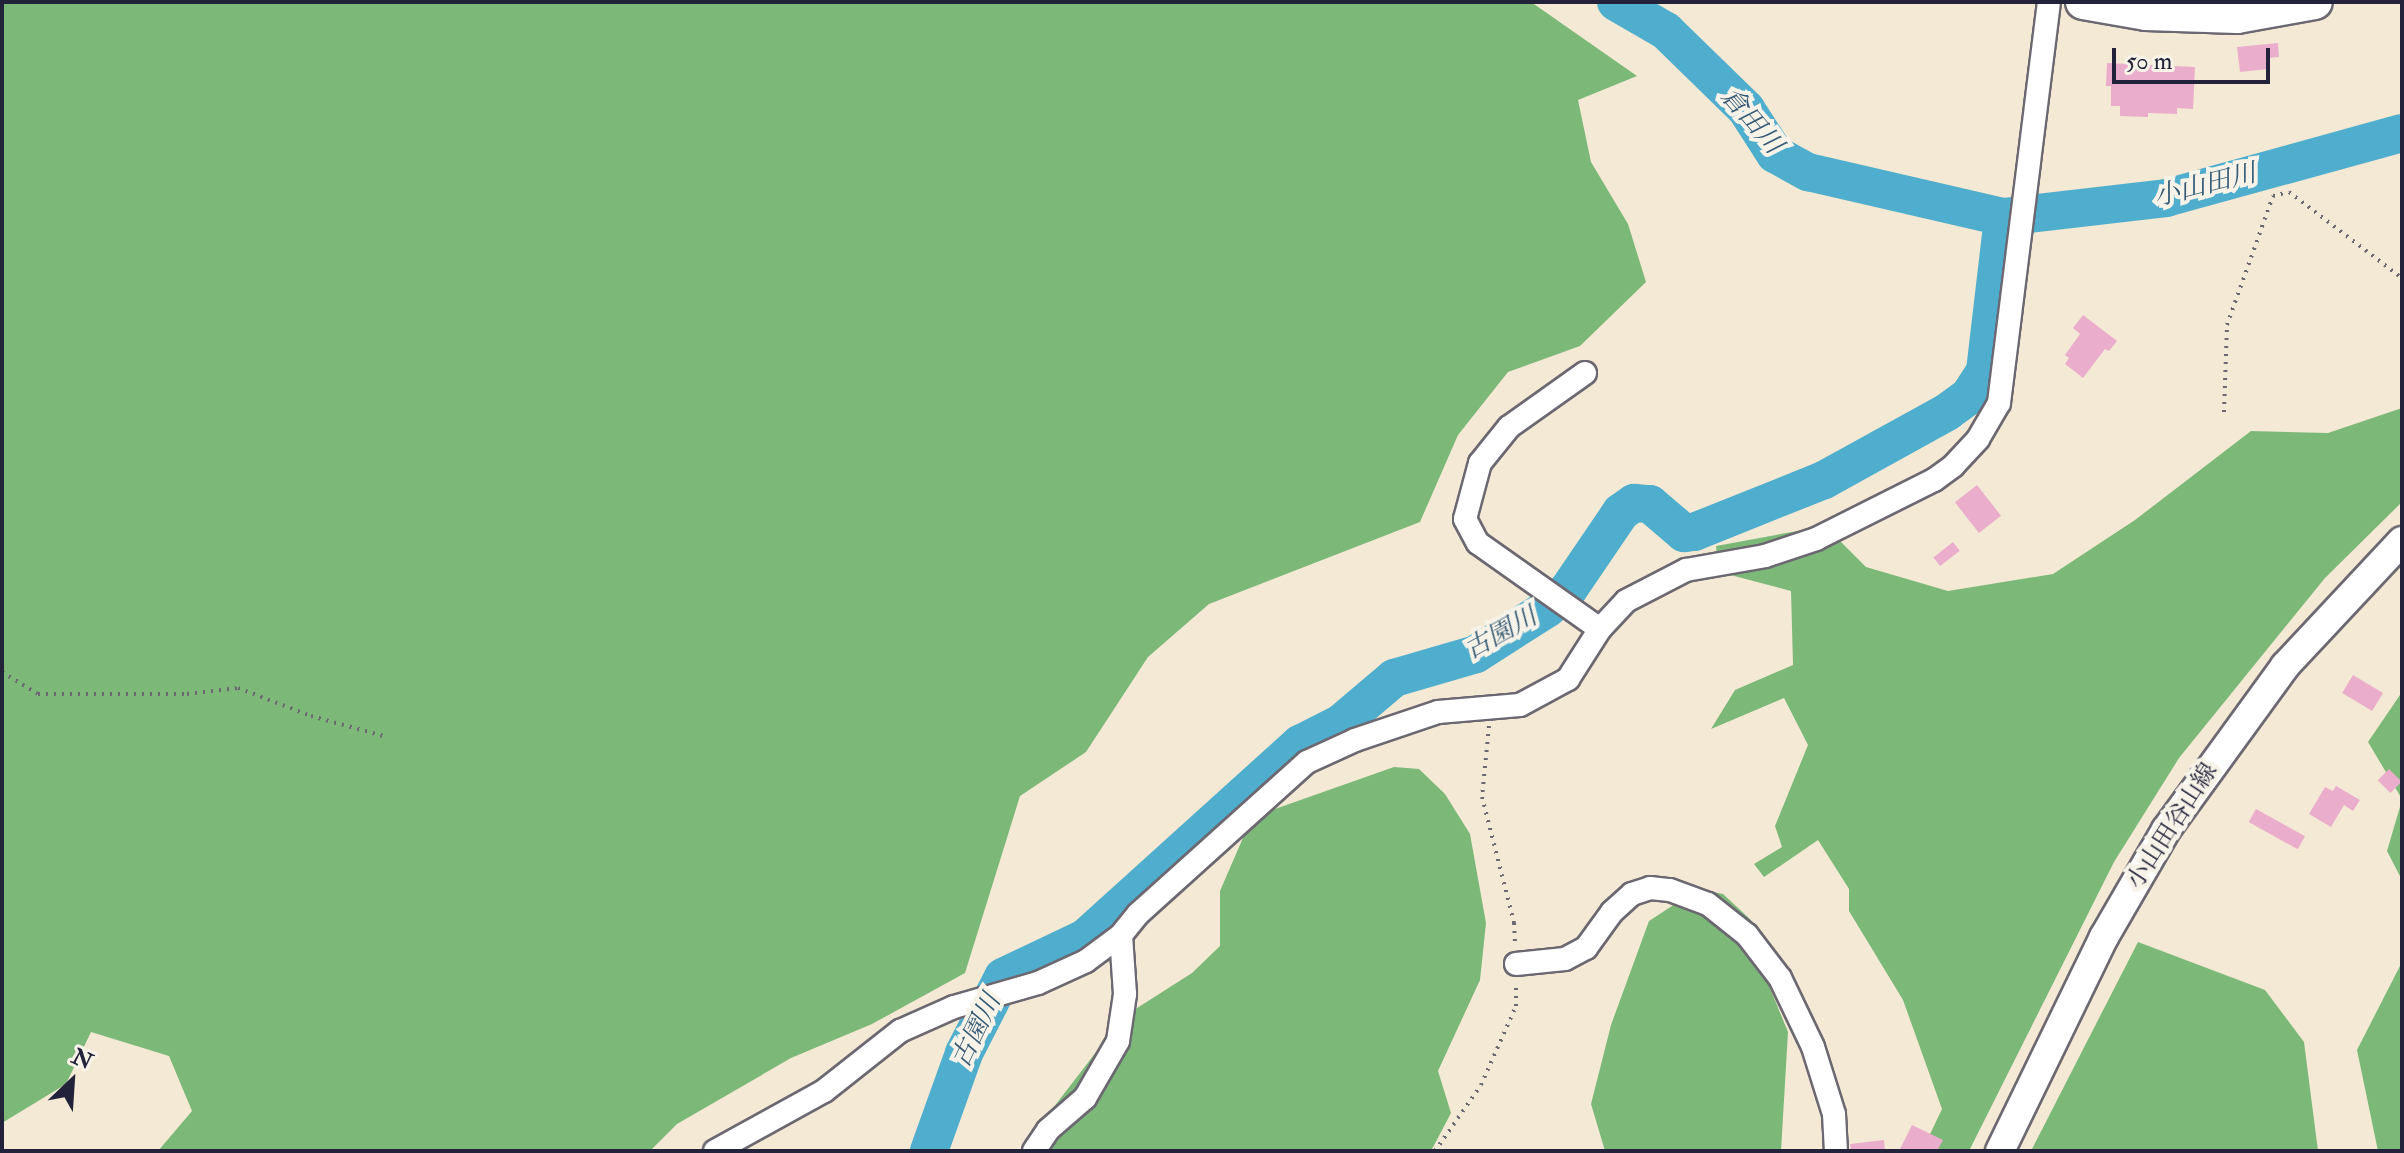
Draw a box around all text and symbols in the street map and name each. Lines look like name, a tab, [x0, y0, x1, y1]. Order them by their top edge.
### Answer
scale bar	[2116, 32, 2274, 82]
text: 50 m	[2126, 46, 2172, 77]
water label: 倉田川	[1714, 81, 1788, 161]
water label: 小山田川	[2151, 158, 2259, 214]
water label: 古園川	[1459, 601, 1543, 667]
street label: 小山田谷山線	[2121, 758, 2223, 894]
water label: 古園川	[946, 989, 1008, 1073]
north arrow	[32, 1041, 112, 1121]
text: N	[67, 1042, 97, 1076]

